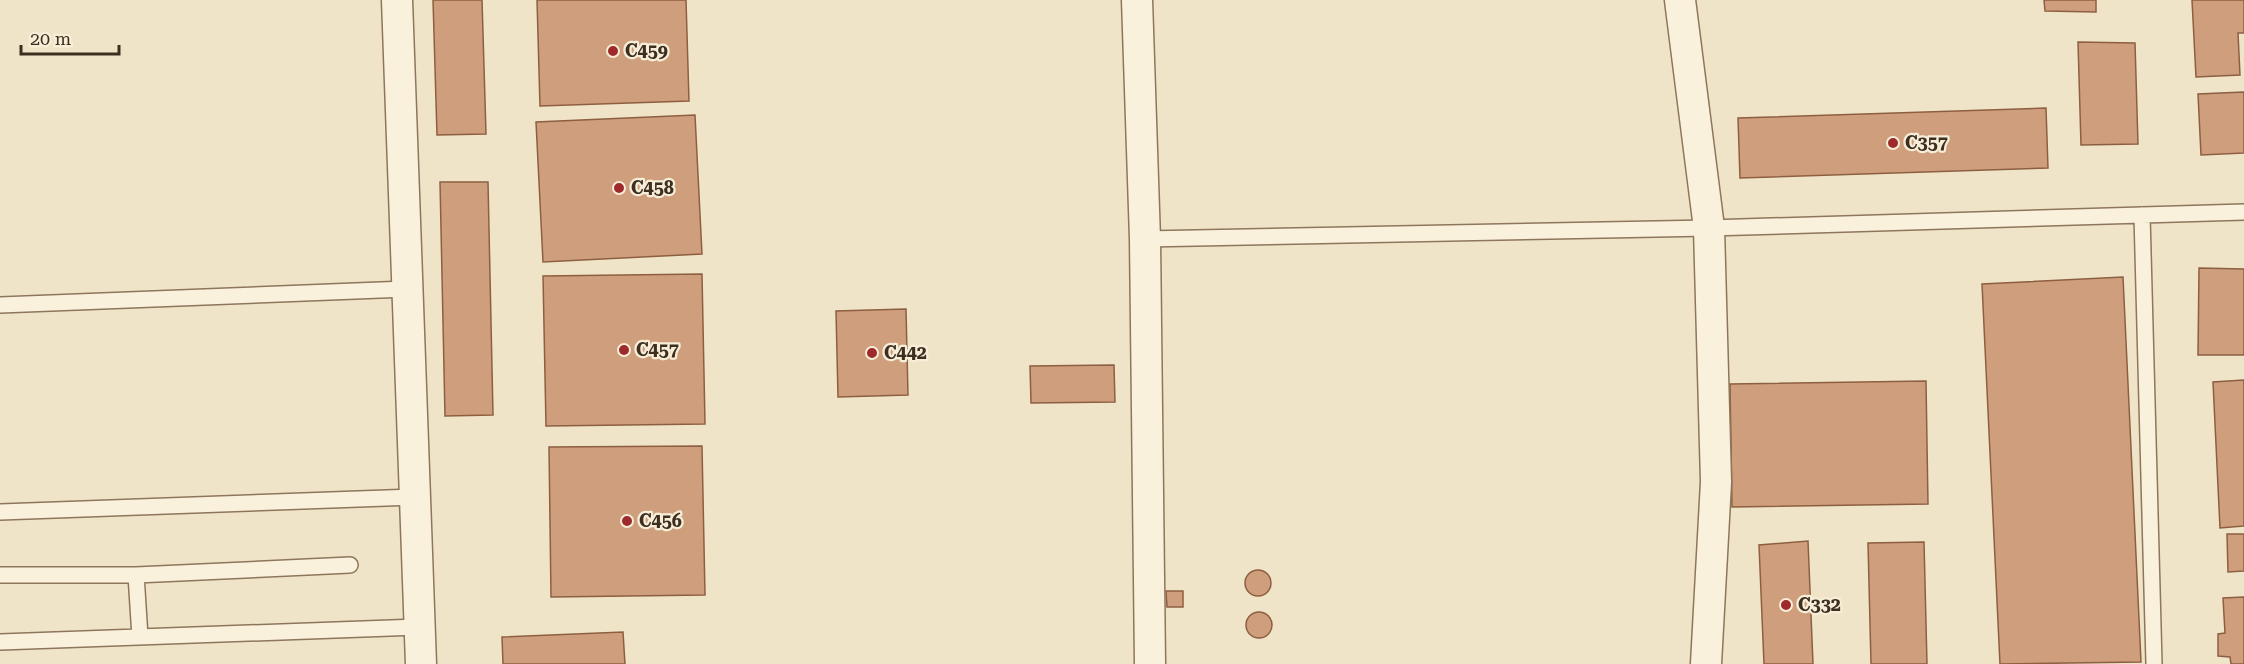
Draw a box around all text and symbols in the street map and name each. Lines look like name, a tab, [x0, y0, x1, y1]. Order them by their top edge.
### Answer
scale bar	[21, 18, 118, 56]
text: 20 m	[30, 28, 71, 49]
place label: C459	[625, 40, 668, 61]
marker: C459	[606, 44, 620, 58]
place label: C357	[1905, 132, 1948, 153]
marker: C357	[1886, 136, 1900, 150]
place label: C458	[631, 177, 674, 198]
marker: C458	[612, 181, 626, 195]
place label: C457	[636, 339, 679, 360]
place label: C442	[884, 342, 927, 363]
marker: C457	[617, 343, 631, 357]
marker: C442	[865, 346, 879, 360]
place label: C456	[639, 510, 682, 531]
marker: C456	[620, 514, 634, 528]
place label: C332	[1798, 594, 1841, 615]
marker: C332	[1779, 598, 1793, 612]

